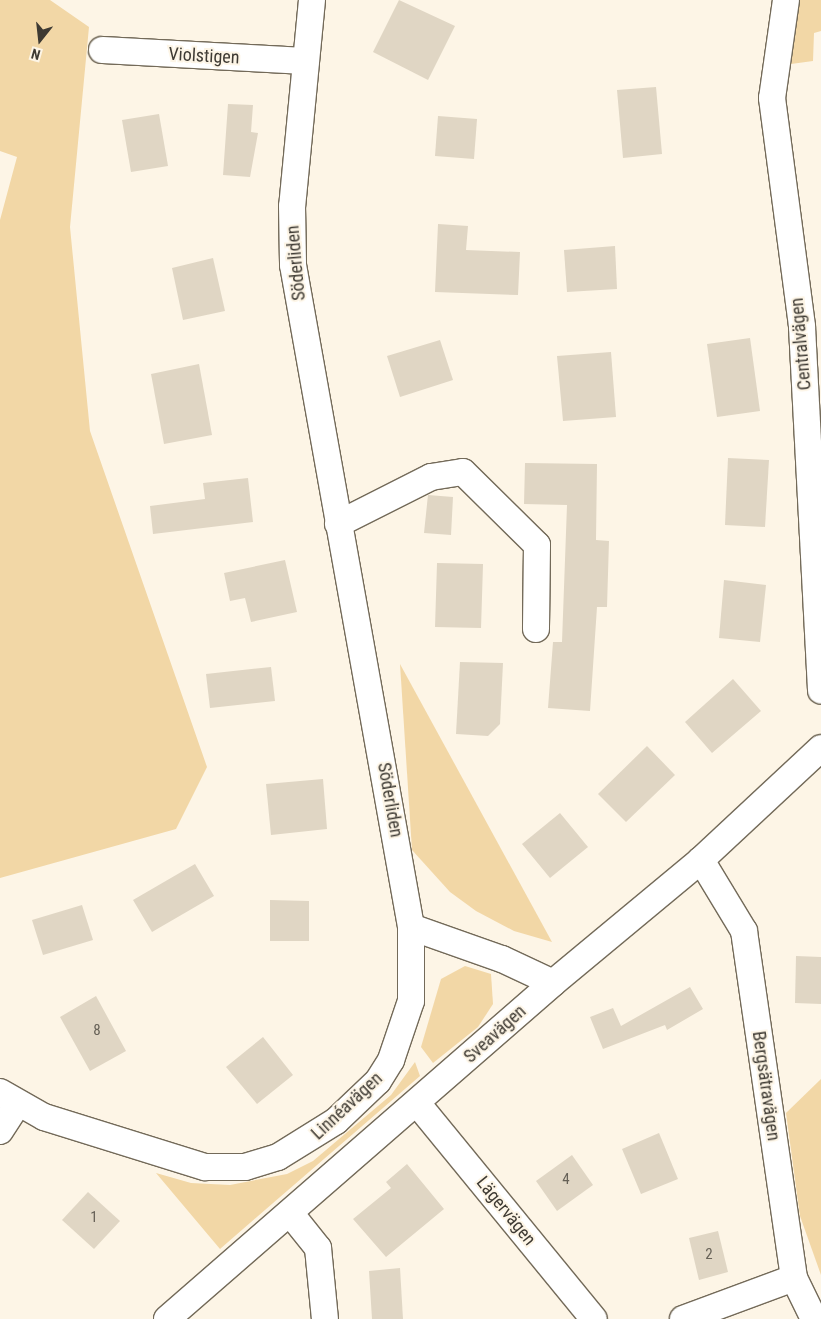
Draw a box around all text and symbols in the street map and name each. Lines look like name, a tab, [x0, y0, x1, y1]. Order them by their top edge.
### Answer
north arrow	[15, 15, 65, 65]
street label: Violstigen	[168, 43, 240, 69]
text: N	[30, 46, 42, 63]
street label: Söderliden	[282, 224, 310, 302]
street label: Centralvägen	[786, 297, 816, 391]
street label: Söderliden	[373, 761, 407, 839]
street label: Sveavägen	[460, 1001, 530, 1067]
house number: 8	[93, 1022, 101, 1040]
street label: Bergsätravägen	[748, 1030, 784, 1142]
street label: Linnéavägen	[307, 1068, 387, 1144]
house number: 4	[562, 1171, 570, 1189]
street label: Lägervägen	[472, 1172, 540, 1250]
house number: 1	[90, 1209, 98, 1227]
house number: 2	[705, 1246, 713, 1264]

